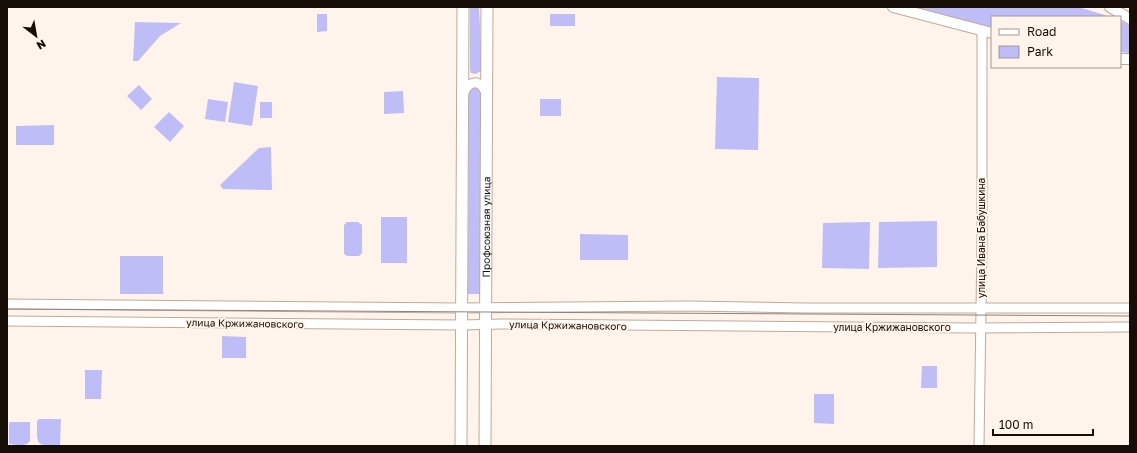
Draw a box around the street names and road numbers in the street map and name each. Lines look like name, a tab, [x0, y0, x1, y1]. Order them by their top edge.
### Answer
street label: Профсоюзная улица	[480, 177, 492, 277]
street label: улица Ивана Бабушкина	[975, 178, 987, 298]
street label: улица Кржижановского	[186, 316, 304, 330]
street label: улица Кржижановского	[509, 318, 627, 332]
street label: улица Кржижановского	[833, 321, 951, 333]

